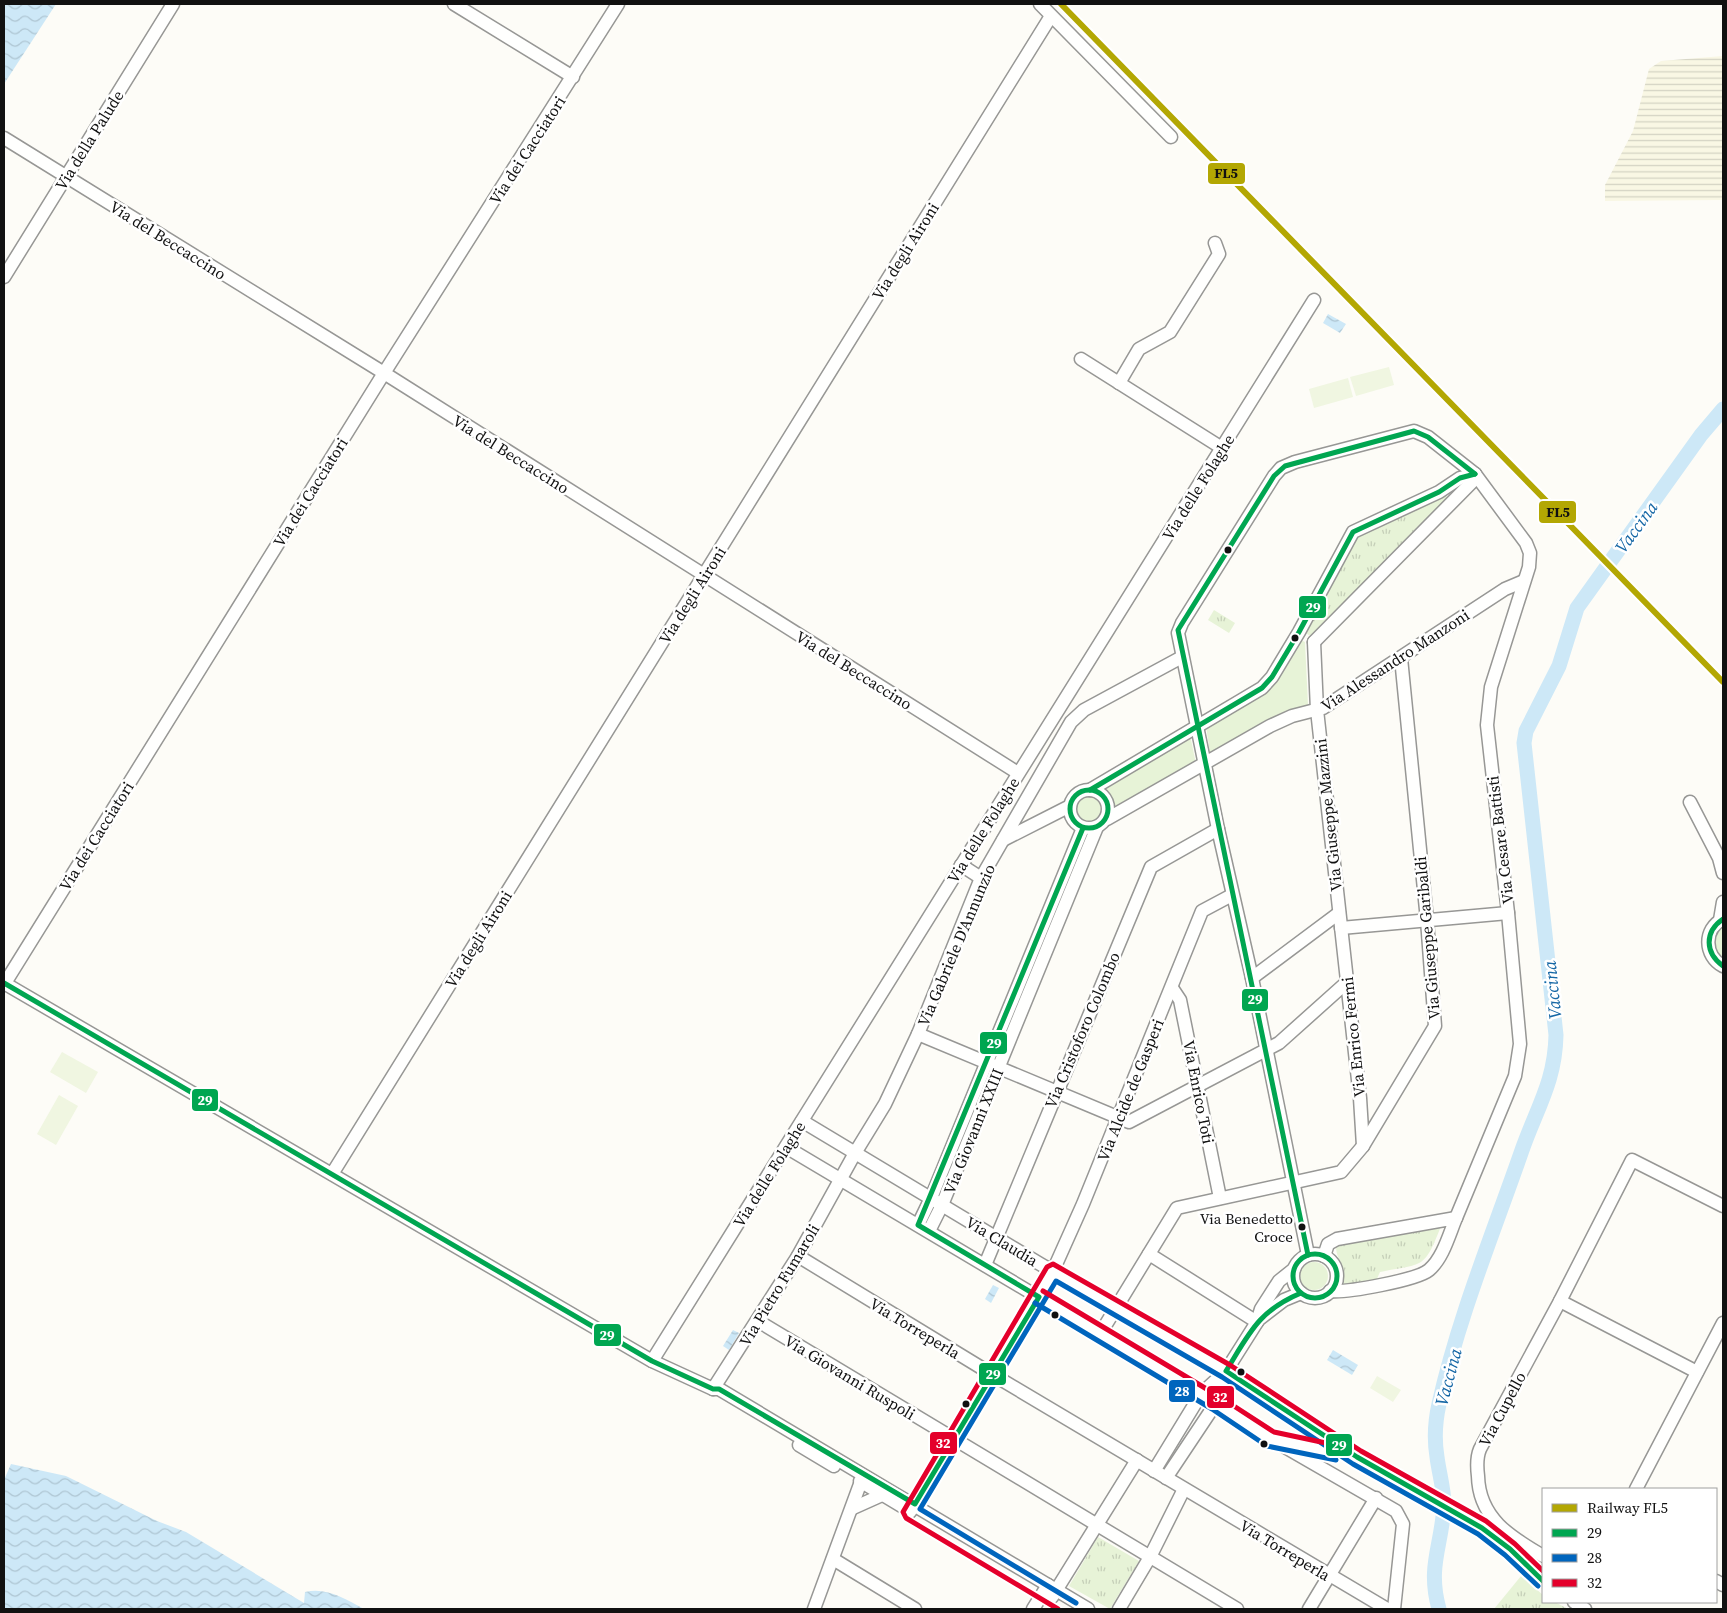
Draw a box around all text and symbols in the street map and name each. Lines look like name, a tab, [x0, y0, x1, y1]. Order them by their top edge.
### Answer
street label: Via della Palude	[50, 86, 128, 194]
street label: Via dei Cacciatori	[484, 91, 570, 208]
line badge: FL5	[1207, 162, 1246, 185]
text: FL5	[1214, 163, 1238, 183]
street label: Via del Beccaccino	[106, 195, 231, 285]
street label: Via degli Aironi	[866, 198, 944, 304]
street label: Via del Beccaccino	[449, 409, 574, 499]
street label: Via delle Folaghe	[1157, 430, 1239, 544]
street label: Via dei Cacciatori	[268, 433, 353, 551]
water label: Vaccina	[1609, 495, 1664, 558]
line badge: FL5	[1538, 500, 1577, 524]
text: FL5	[1546, 502, 1570, 522]
street label: Via degli Aironi	[653, 542, 731, 648]
unlabelled marker	[1223, 545, 1233, 555]
line badge: 29	[1298, 595, 1327, 619]
text: 29	[1305, 597, 1321, 617]
street label: Via Alessandro Manzoni	[1317, 604, 1474, 716]
street label: Via del Beccaccino	[792, 625, 917, 715]
unlabelled marker	[1290, 633, 1300, 643]
street label: Via Giuseppe Mazzini	[1309, 737, 1347, 892]
street label: Via delle Folaghe	[942, 773, 1024, 887]
street label: Via Cesare Battisti	[1481, 774, 1519, 905]
street label: Via dei Cacciatori	[54, 777, 139, 895]
street label: Via Giuseppe Garibaldi	[1409, 855, 1445, 1021]
street label: Via Gabriele D'Annunzio	[912, 860, 1000, 1029]
street label: Via degli Aironi	[439, 886, 517, 992]
street label: Via Cristoforo Colombo	[1039, 948, 1125, 1111]
water label: Vaccina	[1536, 959, 1567, 1020]
street label: Via Enrico Fermi	[1336, 976, 1370, 1098]
line badge: 29	[1241, 988, 1269, 1012]
text: 29	[1247, 989, 1263, 1009]
street label: Via Alcide de Gasperi	[1091, 1015, 1169, 1164]
line badge: 29	[979, 1031, 1008, 1055]
text: 29	[986, 1033, 1002, 1053]
street label: Via Enrico Toti	[1178, 1038, 1220, 1146]
street label: Via Giovanni XXIII	[938, 1065, 1008, 1197]
line badge: 29	[191, 1088, 219, 1112]
text: 29	[197, 1090, 213, 1110]
street label: Via delle Folaghe	[728, 1117, 810, 1231]
place label: Via Benedetto Croce	[1200, 1208, 1293, 1247]
street label: Via Claudia	[962, 1211, 1043, 1272]
street label: Via Pietro Fumaroli	[734, 1219, 824, 1350]
marker: Via Benedetto Croce	[1297, 1222, 1307, 1232]
street label: Via Torreperla	[866, 1292, 965, 1364]
unlabelled marker	[1050, 1310, 1060, 1320]
line badge: 29	[593, 1323, 622, 1347]
text: 29	[599, 1325, 615, 1345]
street label: Via Giovanni Ruspoli	[780, 1329, 920, 1425]
water label: Vaccina	[1428, 1345, 1468, 1409]
line badge: 29	[978, 1362, 1007, 1386]
text: 29	[985, 1364, 1001, 1384]
unlabelled marker	[1236, 1367, 1246, 1377]
street label: Via Cupello	[1473, 1368, 1531, 1450]
line badge: 28	[1168, 1379, 1196, 1403]
text: 28	[1174, 1381, 1190, 1401]
line badge: 32	[1206, 1385, 1235, 1409]
text: 32	[1212, 1387, 1228, 1407]
unlabelled marker	[961, 1399, 971, 1409]
line badge: 32	[929, 1431, 958, 1455]
text: 32	[935, 1433, 951, 1453]
line badge: 29	[1325, 1433, 1353, 1457]
text: 29	[1331, 1435, 1347, 1455]
unlabelled marker	[1259, 1439, 1269, 1449]
legend	[1542, 1488, 1717, 1603]
text: Railway FL5	[1587, 1497, 1668, 1518]
street label: Via Torreperla	[1236, 1514, 1335, 1586]
text: 29	[1587, 1522, 1602, 1543]
text: 28	[1587, 1547, 1602, 1568]
text: 32	[1587, 1572, 1602, 1593]

